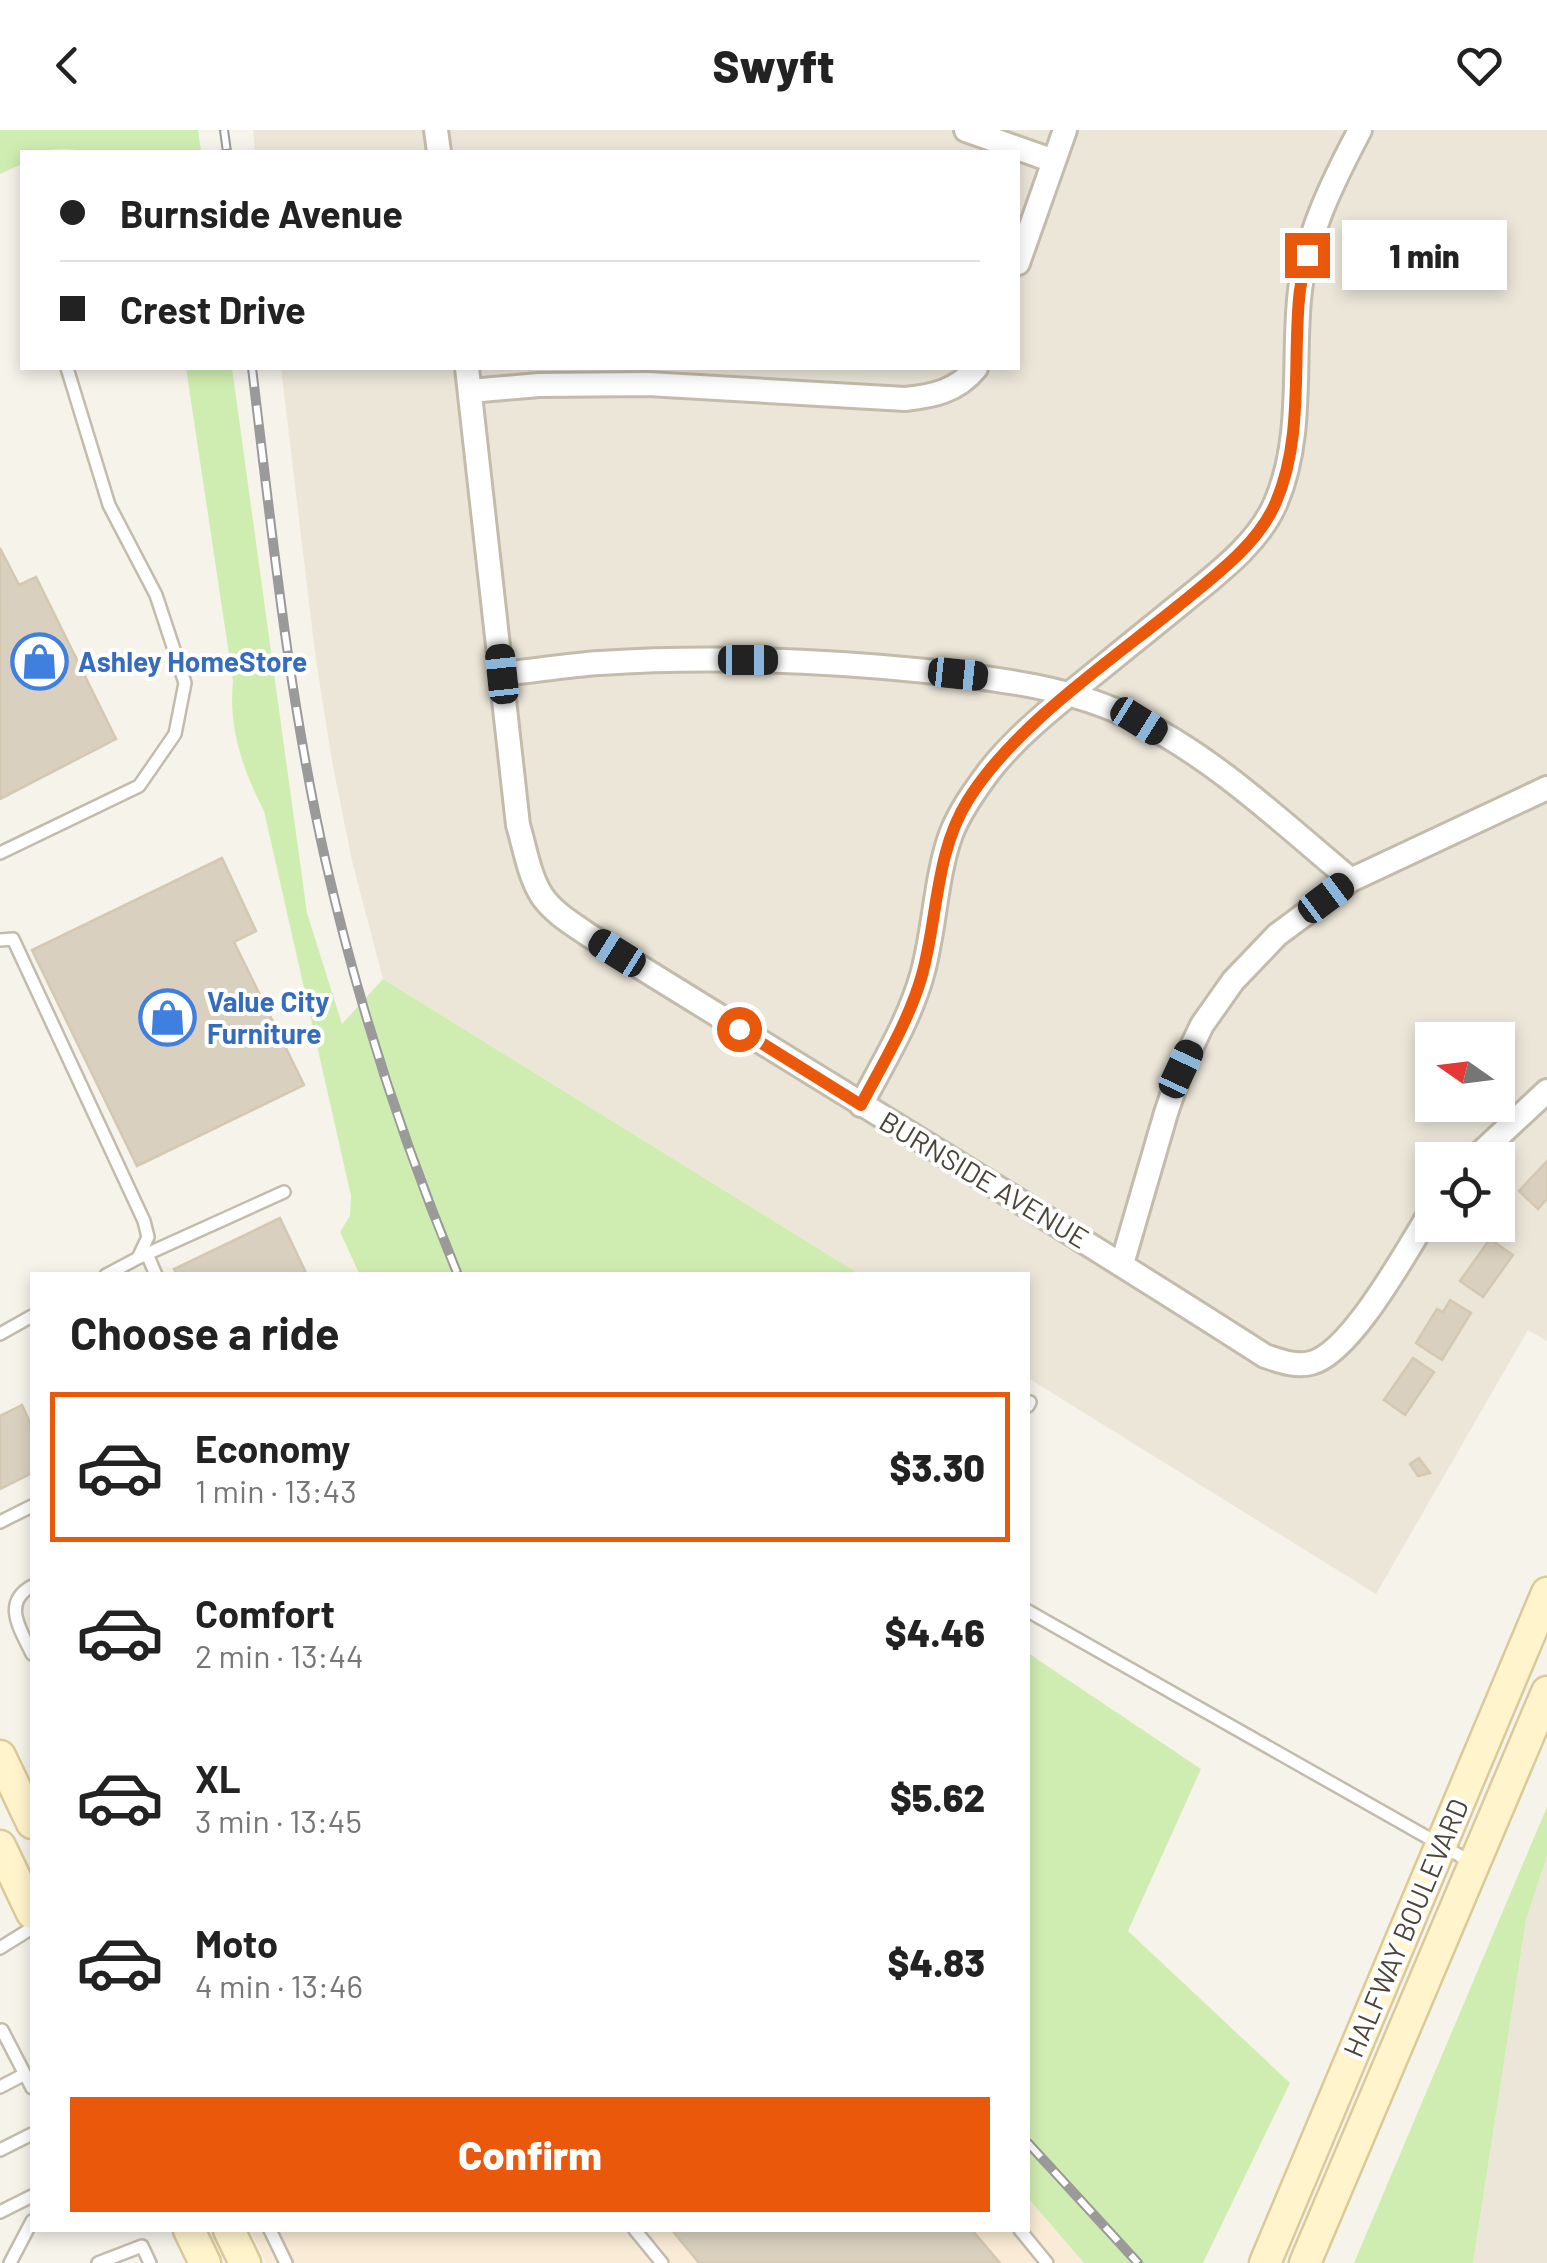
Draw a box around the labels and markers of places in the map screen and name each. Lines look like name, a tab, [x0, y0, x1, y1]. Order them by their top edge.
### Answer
shop icon: Ashley HomeStore	[9, 632, 69, 692]
place label: Ashley HomeStore	[78, 644, 307, 678]
place label: Value City Furniture	[207, 984, 329, 1050]
shop icon: Value City Furniture	[138, 988, 198, 1048]

